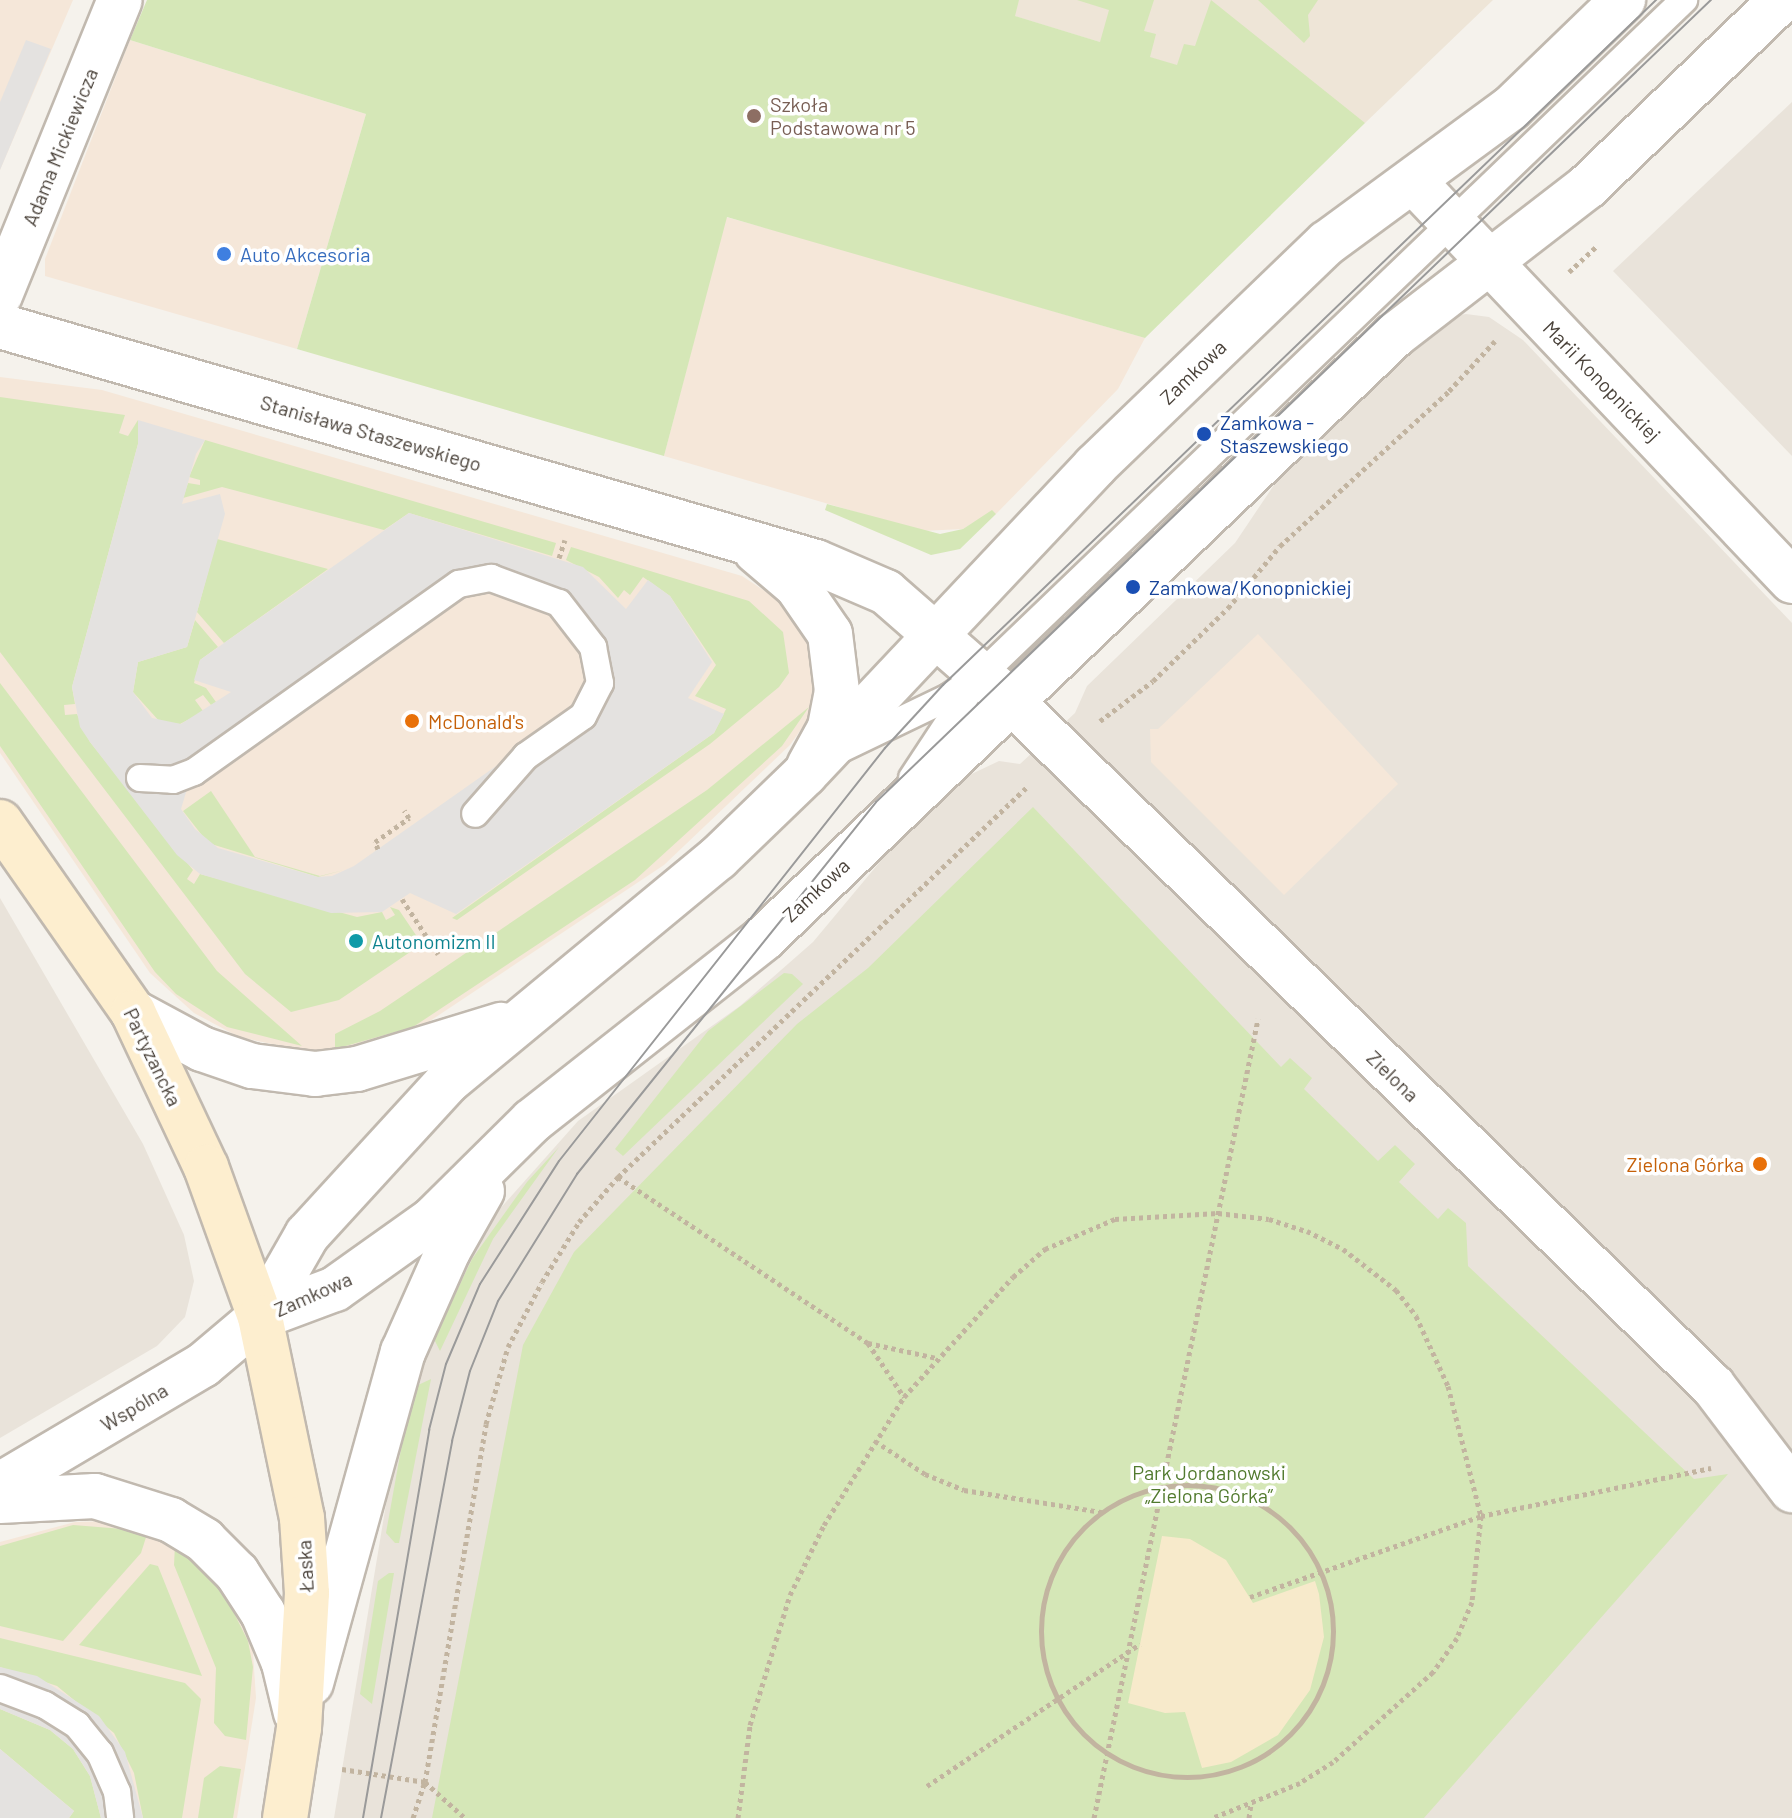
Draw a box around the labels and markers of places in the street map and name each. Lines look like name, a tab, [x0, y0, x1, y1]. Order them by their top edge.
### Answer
place label: Szkoła Podstawowa nr 5	[770, 92, 916, 139]
marker: Szkoła Podstawowa nr 5	[745, 107, 763, 125]
place label: Auto Akcesoria	[240, 242, 370, 266]
marker: Auto Akcesoria	[215, 245, 233, 263]
place label: Zamkowa - Staszewskiego	[1220, 410, 1349, 457]
marker: Zamkowa - Staszewskiego	[1195, 425, 1213, 443]
place label: Zamkowa/Konopnickiej	[1149, 575, 1352, 599]
marker: Zamkowa/Konopnickiej	[1124, 578, 1142, 596]
place label: McDonald's	[428, 709, 524, 733]
marker: McDonald's	[403, 712, 421, 730]
place label: Autonomizm II	[372, 929, 496, 953]
marker: Autonomizm II	[347, 932, 365, 950]
place label: Zielona Górka	[1626, 1152, 1744, 1176]
marker: Zielona Górka	[1751, 1155, 1769, 1173]

